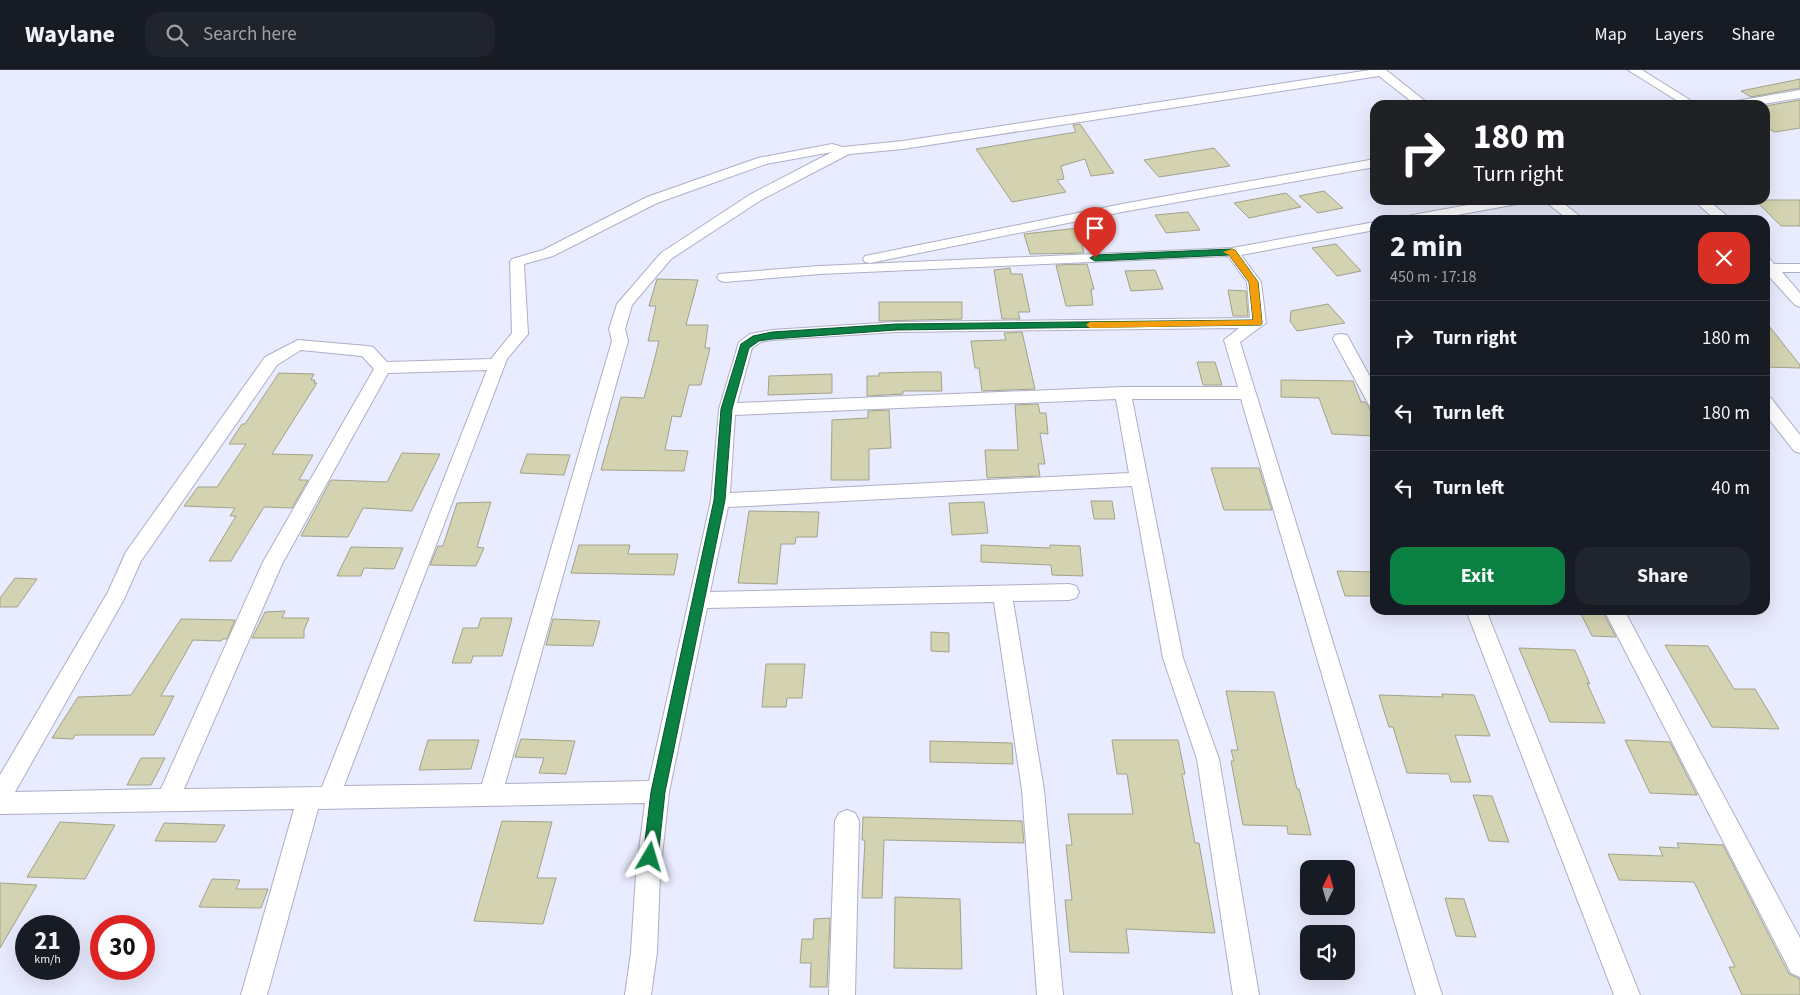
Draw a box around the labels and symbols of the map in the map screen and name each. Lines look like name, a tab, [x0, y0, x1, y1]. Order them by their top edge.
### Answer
pin	[1074, 207, 1116, 258]
position arrow	[623, 830, 675, 882]
north arrow	[1300, 860, 1355, 915]
speed limit sign: 30	[90, 915, 155, 980]

